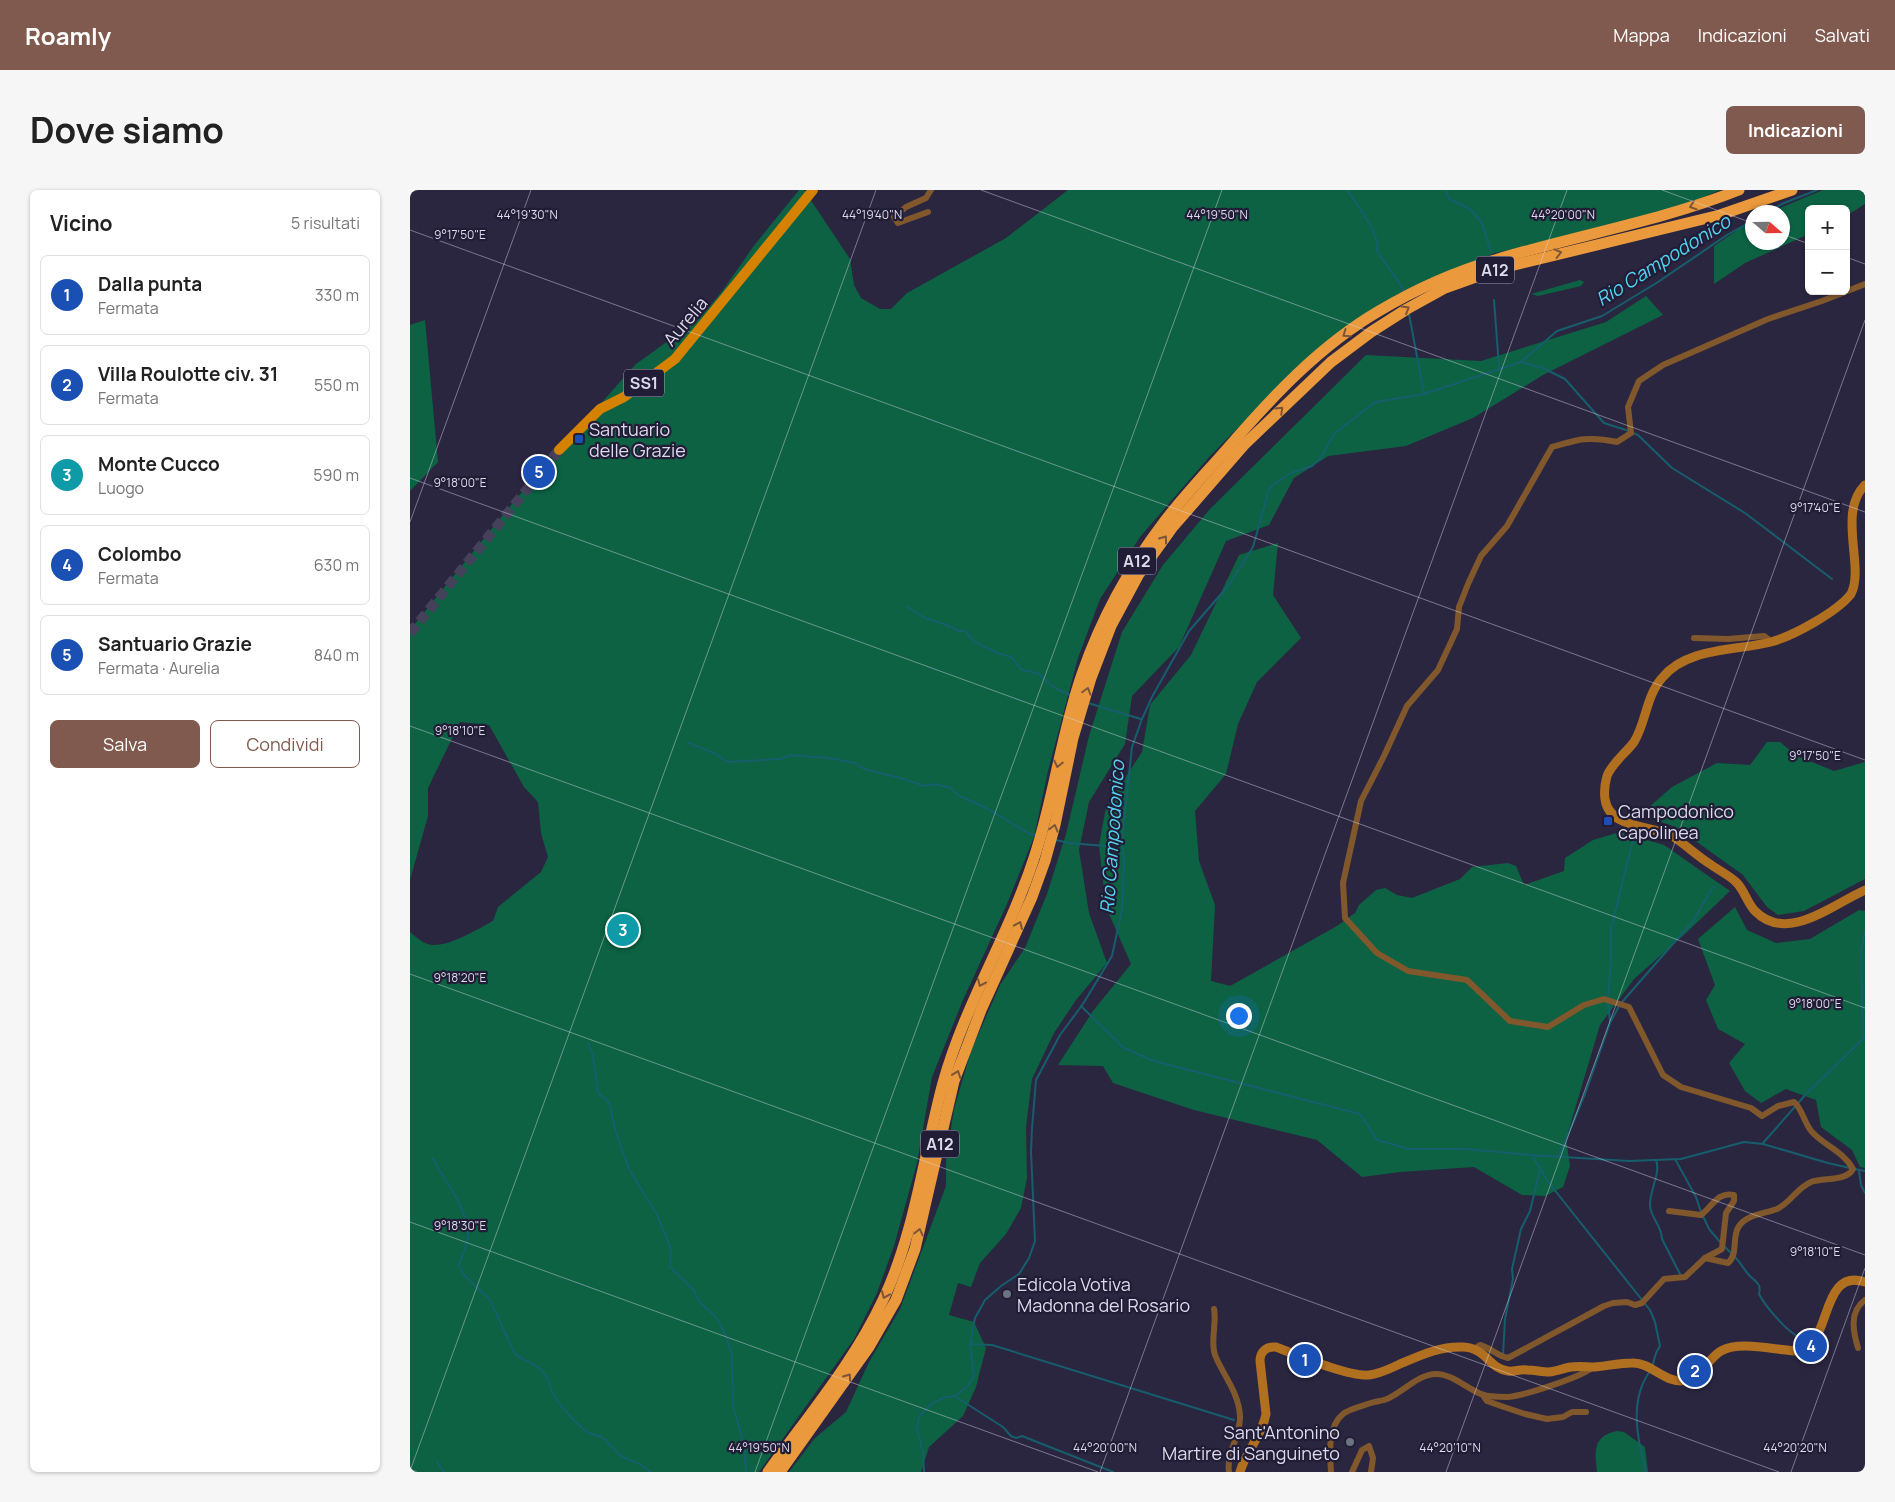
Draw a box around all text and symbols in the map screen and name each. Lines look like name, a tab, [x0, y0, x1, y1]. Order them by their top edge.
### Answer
text: Roamly	[25, 19, 111, 52]
text: Mappa	[1613, 23, 1670, 47]
text: Indicazioni	[1698, 23, 1787, 47]
text: Salvati	[1815, 23, 1870, 47]
text: Dove siamo	[30, 106, 224, 154]
button: Indicazioni	[1726, 106, 1865, 154]
one-way arrow	[1689, 200, 1698, 210]
north arrow	[1745, 205, 1790, 250]
map controls	[1805, 205, 1850, 295]
button: +	[1805, 205, 1850, 250]
text: 44°19'30"N	[496, 206, 558, 223]
text: 44°19'40"N	[842, 206, 902, 223]
text: 44°19'50"N	[1186, 206, 1248, 223]
text: 44°20'00"N	[1531, 206, 1595, 223]
water label: Rio Campodonico	[1591, 207, 1737, 312]
text: Vicino	[50, 209, 113, 237]
text: 5 risultati	[291, 212, 360, 234]
text: 9°17'50"E	[434, 226, 486, 243]
one-way arrow	[1553, 249, 1562, 259]
button: −	[1805, 250, 1850, 295]
road number: A12	[1476, 256, 1514, 284]
text: Dalla punta	[98, 271, 202, 297]
text: 1	[63, 284, 71, 306]
text: 330 m	[315, 284, 359, 306]
street label: Aurelia	[657, 291, 713, 351]
text: Fermata	[98, 297, 159, 319]
one-way arrow	[1401, 306, 1410, 316]
one-way arrow	[1342, 328, 1352, 337]
text: Villa Roulotte civ. 31	[98, 361, 278, 387]
road number: SS1	[624, 370, 664, 397]
text: 2	[62, 374, 72, 396]
text: 550 m	[314, 374, 359, 396]
text: Fermata	[98, 387, 159, 409]
one-way arrow	[1274, 407, 1283, 416]
place label: Santuario delle Grazie	[589, 417, 686, 462]
marker: Santuario delle Grazie	[573, 433, 585, 445]
text: Monte Cucco	[98, 451, 220, 477]
pin: 5	[523, 453, 555, 491]
text: 3	[62, 464, 72, 486]
text: 590 m	[313, 464, 359, 486]
text: 9°18'00"E	[433, 474, 487, 491]
text: Luogo	[98, 477, 144, 499]
text: 9°17'40"E	[1790, 499, 1840, 516]
one-way arrow	[1157, 536, 1167, 545]
text: Colombo	[98, 541, 181, 567]
road number: A12	[1118, 548, 1156, 574]
text: 4	[62, 554, 72, 576]
text: 630 m	[314, 554, 359, 576]
text: Fermata	[98, 567, 159, 589]
text: Santuario Grazie	[98, 631, 252, 657]
text: 5	[62, 644, 72, 666]
text: 840 m	[314, 644, 359, 666]
text: Fermata · Aurelia	[98, 657, 220, 679]
one-way arrow	[1081, 688, 1091, 696]
button: Salva	[50, 720, 200, 768]
button: Condividi	[210, 720, 360, 768]
text: 9°18'10"E	[435, 722, 485, 739]
text: 9°17'50"E	[1789, 747, 1841, 764]
water label: Rio Campodonico	[1094, 758, 1130, 915]
one-way arrow	[1053, 759, 1064, 768]
place label: Campodonico capolinea	[1618, 799, 1734, 844]
marker: Campodonico capolinea	[1602, 815, 1614, 827]
one-way arrow	[1048, 824, 1058, 832]
pin: 3	[607, 911, 639, 949]
one-way arrow	[1013, 921, 1023, 930]
text: 9°18'20"E	[434, 969, 487, 986]
one-way arrow	[977, 977, 987, 986]
text: 9°18'00"E	[1788, 995, 1842, 1012]
your location	[1226, 1003, 1252, 1029]
one-way arrow	[951, 1071, 961, 1079]
road number: A12	[921, 1131, 959, 1158]
text: 9°18'30"E	[434, 1217, 486, 1234]
one-way arrow	[913, 1228, 924, 1237]
text: 9°18'10"E	[1790, 1243, 1840, 1260]
place label: Edicola Votiva Madonna del Rosario	[1017, 1272, 1190, 1317]
marker: Edicola Votiva Madonna del Rosario	[1001, 1288, 1013, 1300]
one-way arrow	[881, 1290, 892, 1299]
pin: 4	[1795, 1327, 1827, 1365]
pin: 1	[1289, 1341, 1321, 1379]
pin: 2	[1679, 1352, 1711, 1390]
one-way arrow	[842, 1373, 851, 1383]
place label: Sant'Antonino Martire di Sanguineto	[1162, 1420, 1340, 1465]
marker: Sant'Antonino Martire di Sanguineto	[1344, 1436, 1356, 1448]
text: 44°19'50"N	[728, 1439, 790, 1456]
text: 44°20'00"N	[1073, 1439, 1137, 1456]
text: 44°20'10"N	[1419, 1439, 1481, 1456]
text: 44°20'20"N	[1763, 1439, 1827, 1456]

